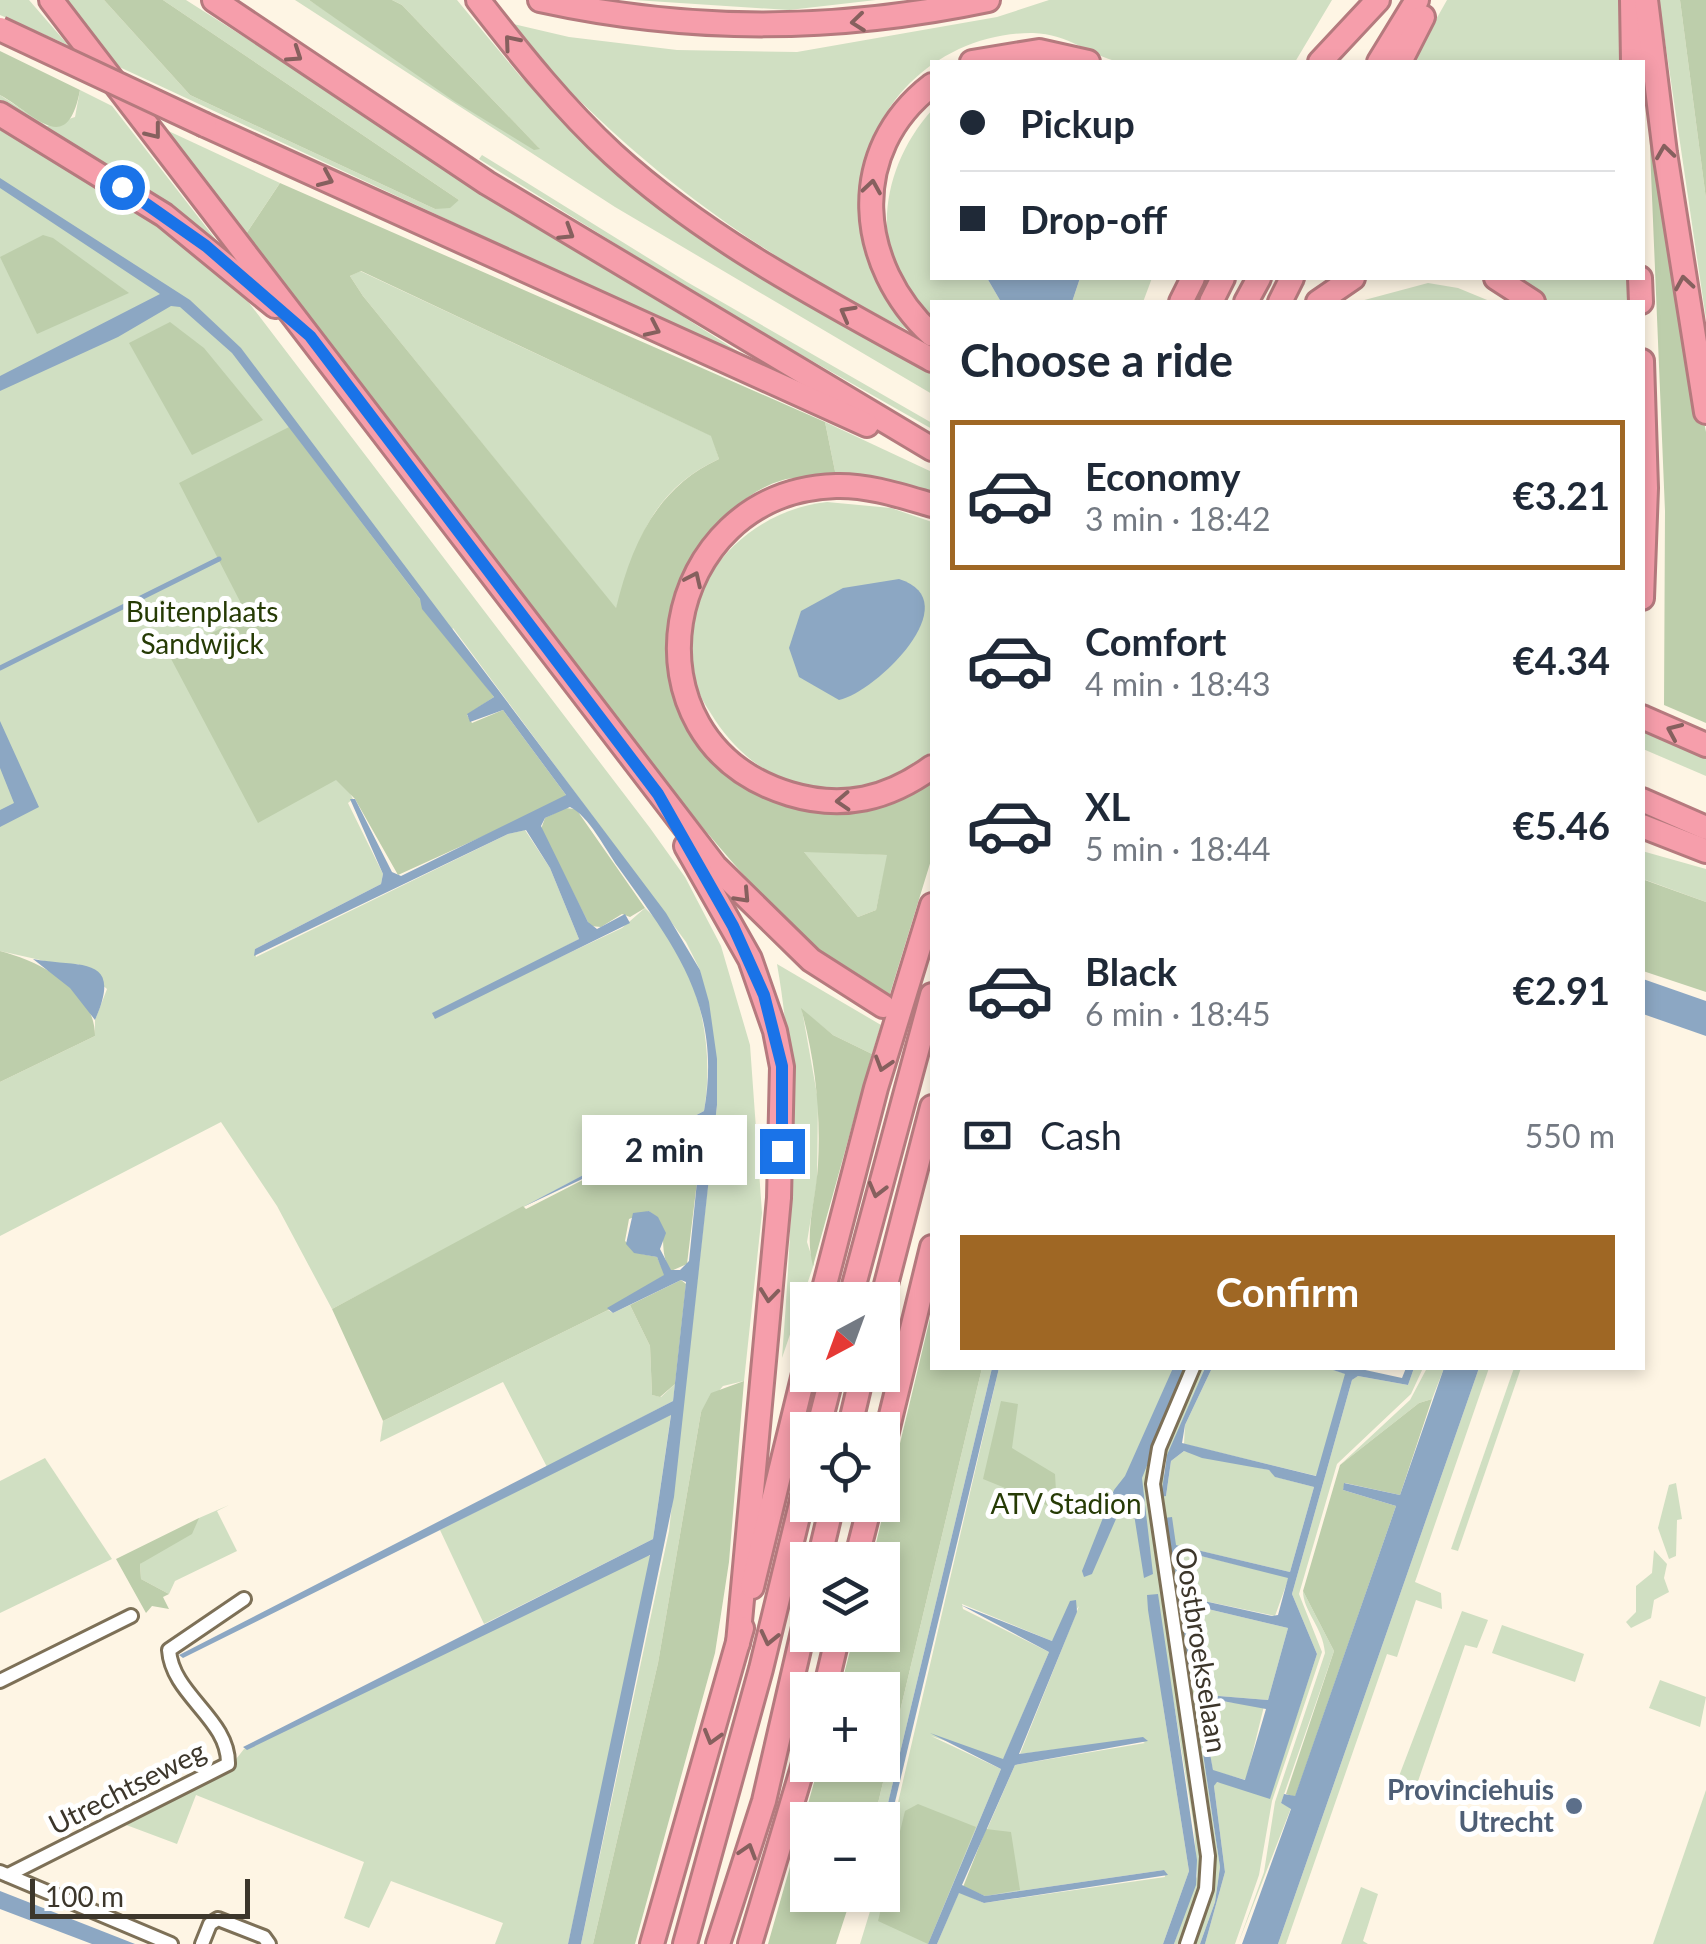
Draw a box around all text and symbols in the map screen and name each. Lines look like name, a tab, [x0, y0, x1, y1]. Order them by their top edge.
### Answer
one-way arrow	[849, 11, 865, 32]
one-way arrow	[505, 35, 523, 53]
one-way arrow	[283, 43, 302, 61]
text: Pickup	[1020, 100, 1135, 146]
one-way arrow	[142, 121, 160, 139]
one-way arrow	[1655, 144, 1676, 160]
route start	[100, 165, 145, 210]
one-way arrow	[316, 167, 334, 187]
one-way arrow	[861, 179, 882, 195]
text: Drop-off	[1020, 196, 1167, 242]
one-way arrow	[556, 220, 574, 239]
one-way arrow	[1675, 274, 1696, 291]
one-way arrow	[840, 305, 858, 325]
one-way arrow	[643, 317, 661, 337]
text: Choose a ride	[960, 333, 1233, 387]
icon: car	[965, 450, 1055, 540]
text: Economy	[1085, 453, 1240, 499]
text: €3.21	[1513, 472, 1610, 518]
text: 3 min · 18:42	[1085, 499, 1271, 538]
one-way arrow	[682, 571, 702, 589]
park label: Buitenplaats Sandwijck	[126, 594, 278, 660]
icon: car	[965, 615, 1055, 705]
text: Comfort	[1085, 618, 1226, 664]
text: €4.34	[1513, 637, 1610, 683]
text: 4 min · 18:43	[1085, 664, 1271, 703]
one-way arrow	[1666, 723, 1684, 743]
icon: car	[965, 780, 1055, 870]
text: XL	[1085, 783, 1130, 829]
one-way arrow	[835, 790, 851, 811]
text: €5.46	[1513, 802, 1610, 848]
text: 5 min · 18:44	[1085, 829, 1271, 868]
one-way arrow	[731, 884, 749, 903]
icon: car	[965, 945, 1055, 1035]
text: Black	[1085, 948, 1177, 994]
text: €2.91	[1513, 967, 1610, 1013]
text: 6 min · 18:45	[1085, 994, 1271, 1033]
one-way arrow	[874, 1055, 895, 1072]
icon: cash	[960, 1108, 1015, 1163]
text: Cash	[1040, 1112, 1122, 1158]
callout: 2 min	[582, 1116, 747, 1186]
text: 550 m	[1525, 1116, 1615, 1155]
route end	[760, 1129, 805, 1174]
text: 2 min	[625, 1130, 704, 1169]
one-way arrow	[868, 1181, 889, 1198]
button: Confirm	[960, 1235, 1615, 1350]
north arrow	[790, 1282, 900, 1392]
map controls	[790, 1282, 900, 1912]
one-way arrow	[759, 1287, 781, 1303]
button: locate	[790, 1412, 900, 1522]
park label: ATV Stadion	[990, 1486, 1142, 1520]
button: layers	[790, 1542, 900, 1652]
street label: Oostbroekselaan	[1169, 1545, 1235, 1755]
one-way arrow	[760, 1629, 781, 1646]
button: +	[790, 1672, 900, 1782]
one-way arrow	[703, 1727, 724, 1744]
street label: Utrechtseweg	[42, 1733, 211, 1841]
place label: Provinciehuis Utrecht	[1387, 1772, 1555, 1838]
marker: Provinciehuis Utrecht	[1563, 1795, 1585, 1817]
button: −	[790, 1802, 900, 1912]
one-way arrow	[736, 1843, 757, 1860]
scale bar	[30, 1874, 250, 1918]
text: 100 m	[45, 1879, 124, 1913]

